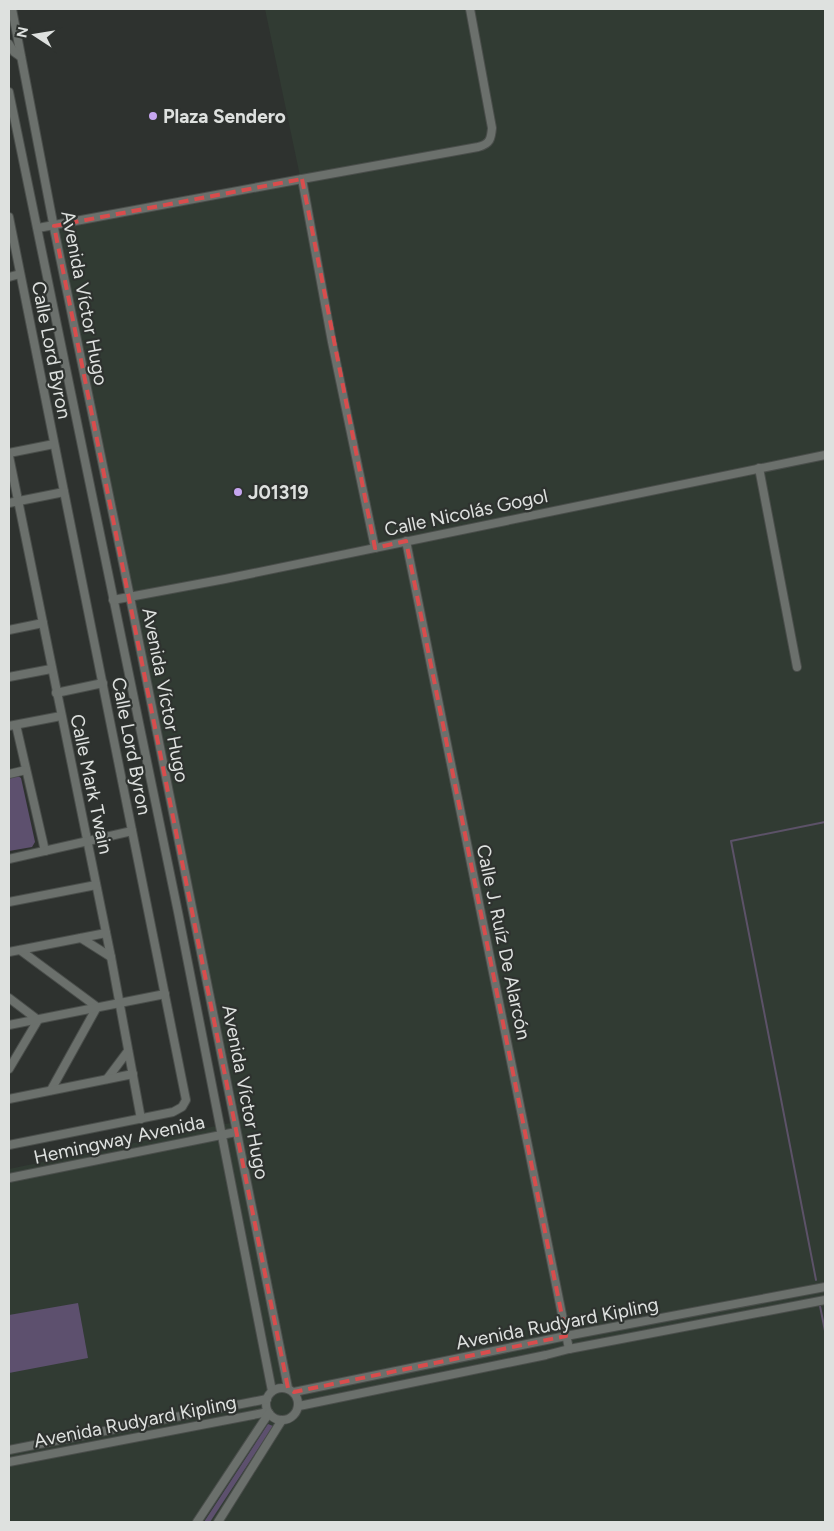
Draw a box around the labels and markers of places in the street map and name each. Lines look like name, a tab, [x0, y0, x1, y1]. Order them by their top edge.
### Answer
place label: Plaza Sendero	[163, 105, 286, 128]
marker: Plaza Sendero	[147, 110, 159, 122]
place label: J01319	[248, 481, 308, 504]
marker: J01319	[232, 486, 244, 498]

